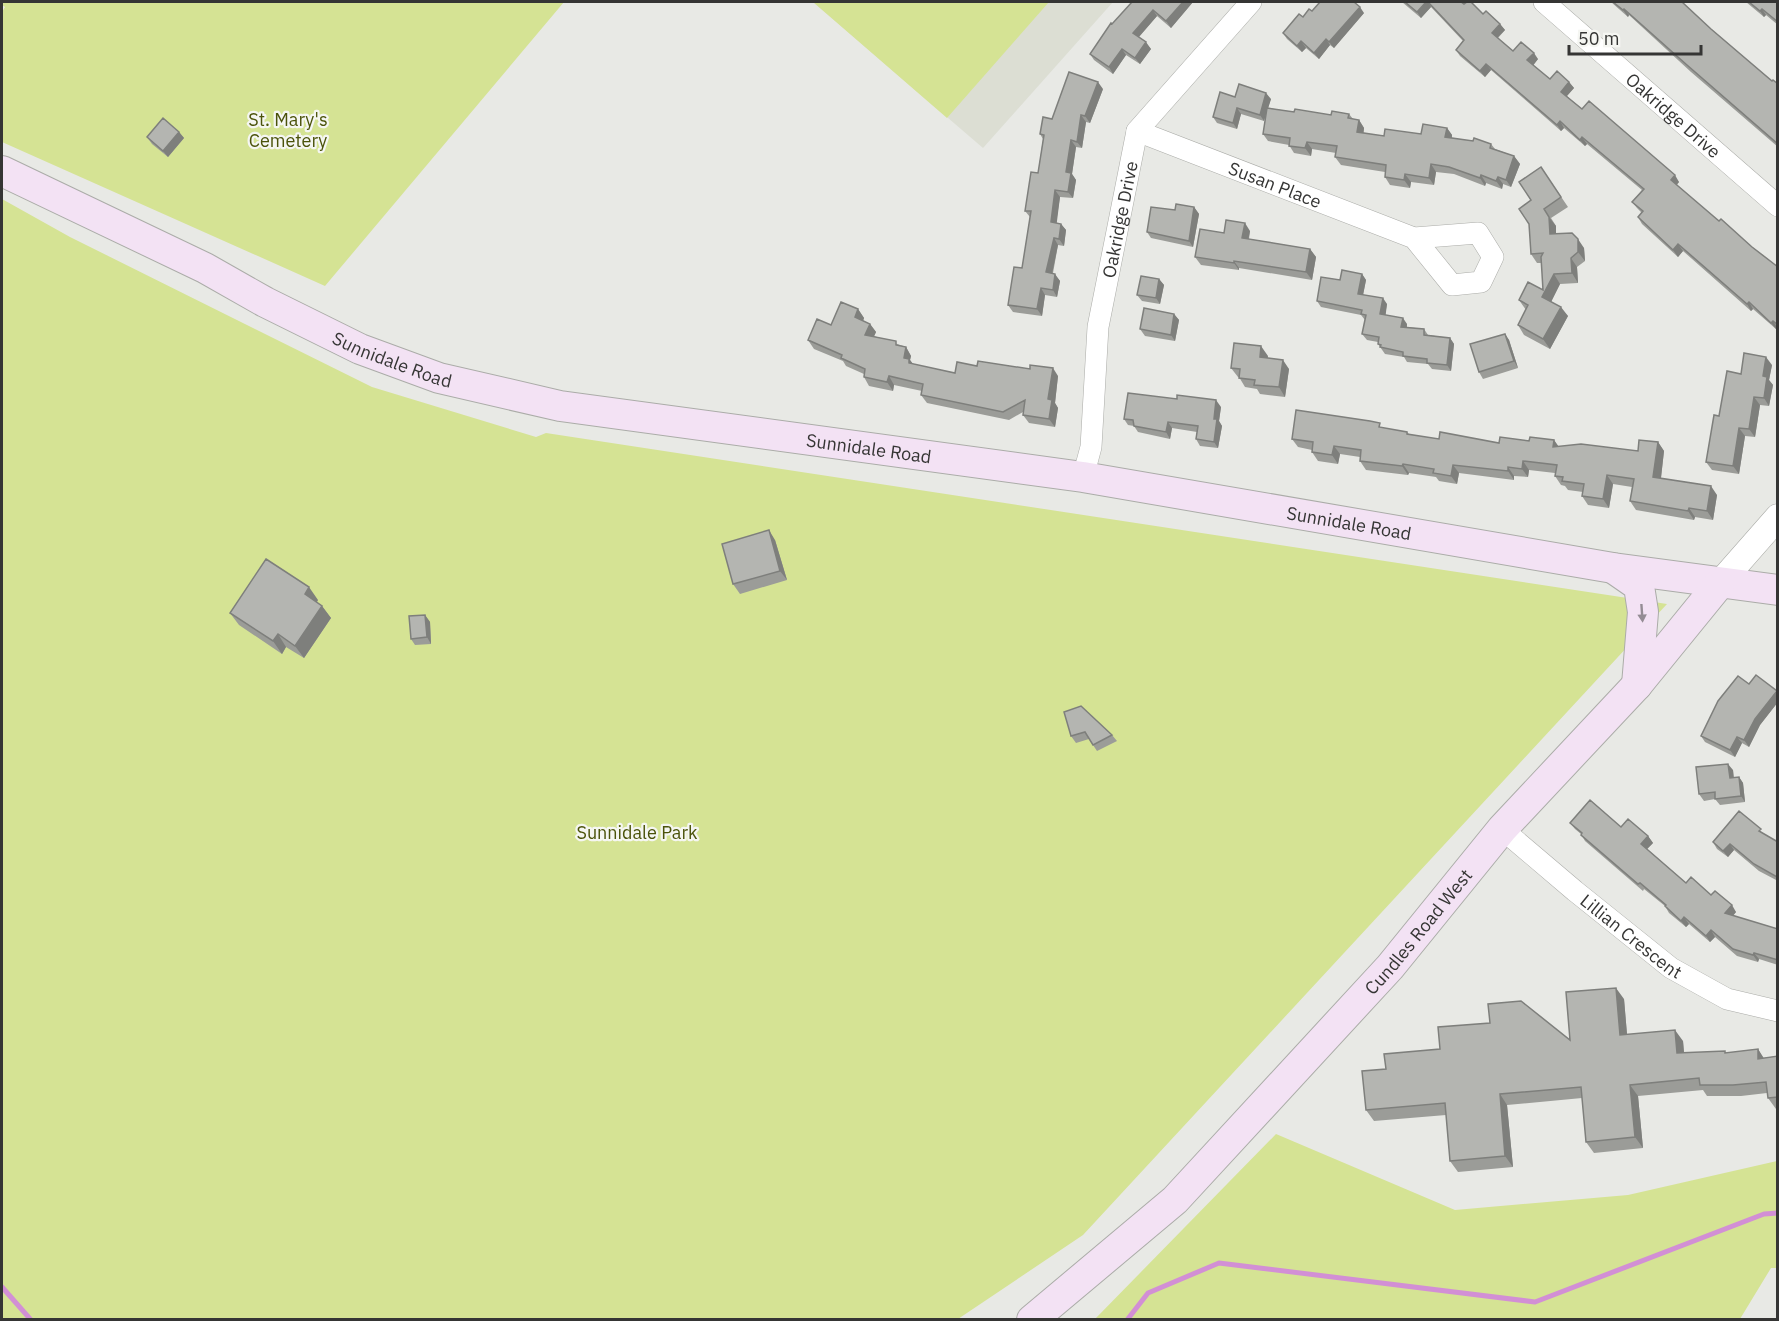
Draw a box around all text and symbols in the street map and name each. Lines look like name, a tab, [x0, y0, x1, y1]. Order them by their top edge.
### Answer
scale bar	[1569, 18, 1701, 56]
text: 50 m	[1578, 27, 1620, 50]
street label: Oakridge Drive	[1621, 67, 1726, 163]
park label: St. Mary's Cemetery	[248, 108, 328, 152]
street label: Susan Place	[1225, 156, 1325, 213]
street label: Oakridge Drive	[1097, 159, 1142, 280]
street label: Sunnidale Road	[329, 326, 454, 392]
street label: Sunnidale Road	[805, 428, 933, 468]
street label: Sunnidale Road	[1285, 501, 1413, 545]
one-way arrow	[1637, 603, 1647, 622]
park label: Sunnidale Park	[576, 821, 698, 844]
street label: Cundles Road West	[1359, 864, 1477, 999]
street label: Lillian Crescent	[1576, 889, 1686, 983]

